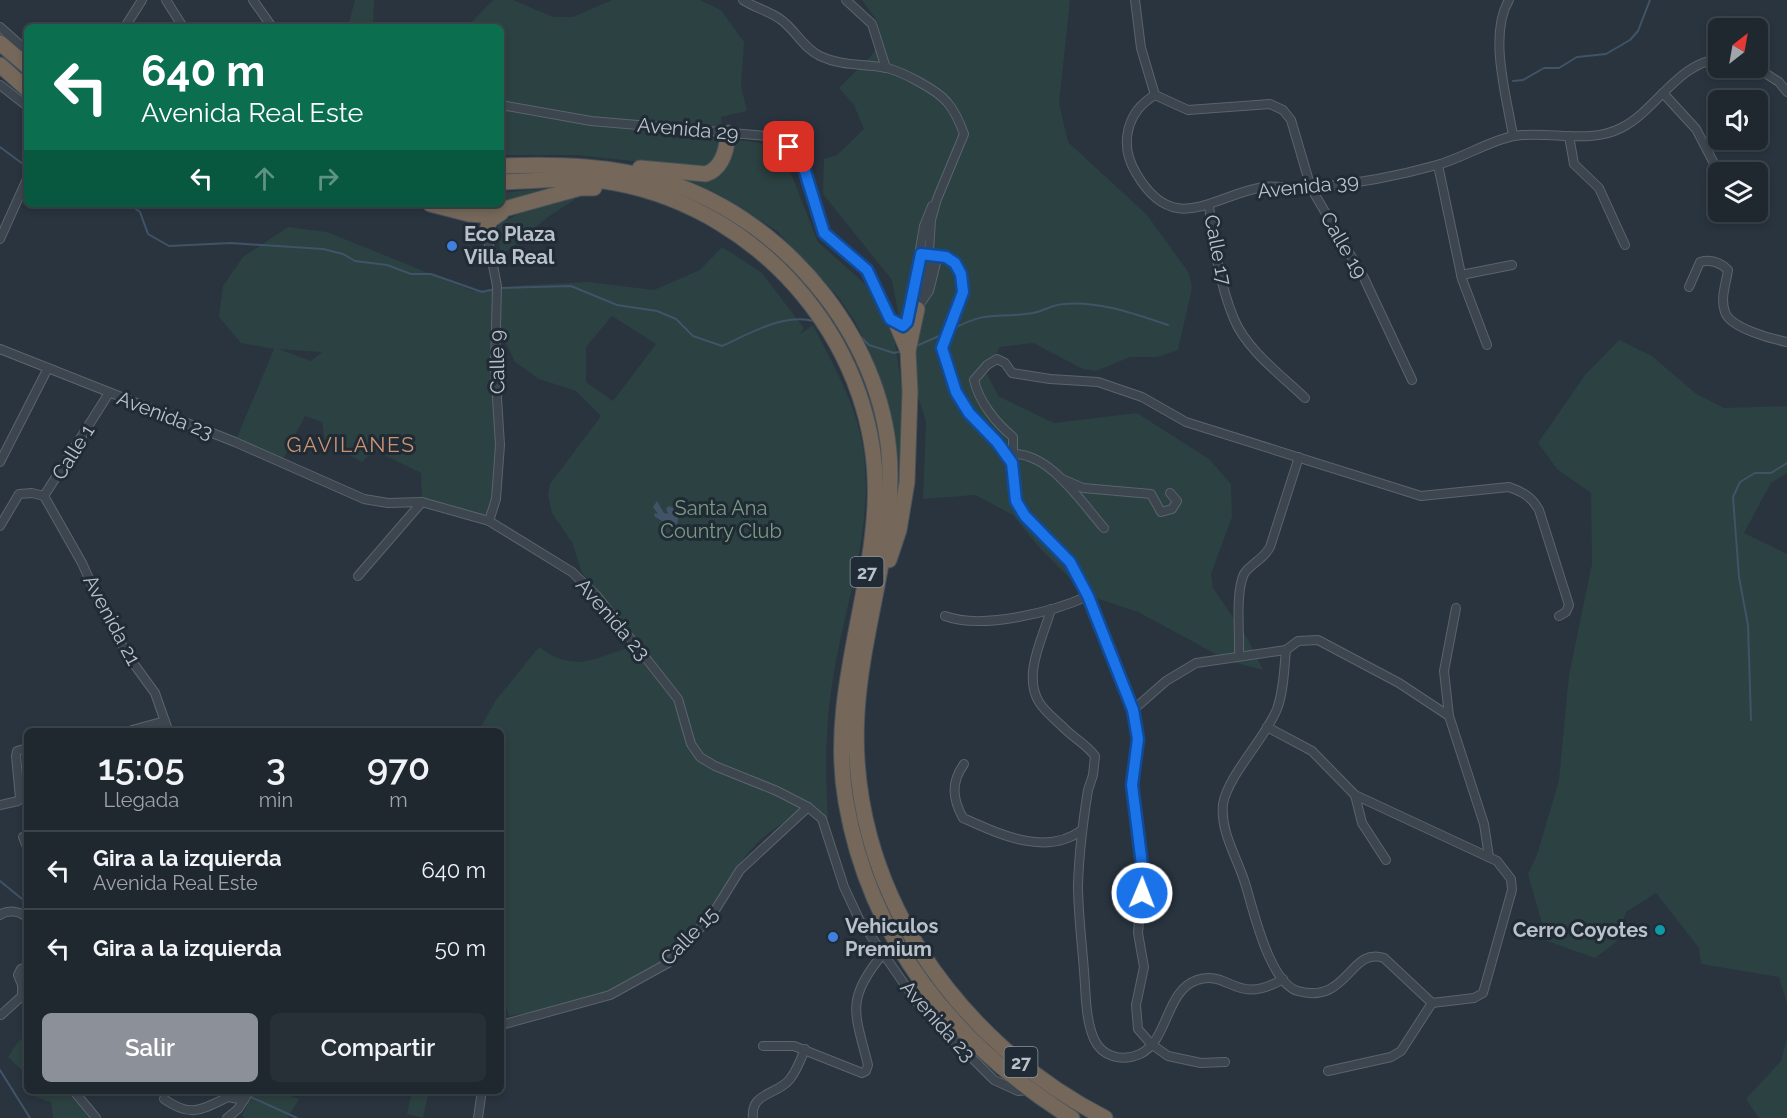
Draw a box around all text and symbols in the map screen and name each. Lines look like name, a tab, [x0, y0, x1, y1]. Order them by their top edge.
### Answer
north arrow	[1708, 18, 1768, 78]
map controls	[1708, 18, 1768, 222]
text: 640 m	[141, 47, 265, 96]
icon: left	[42, 48, 120, 126]
button: sound	[1708, 90, 1768, 150]
text: Avenida Real Este	[141, 97, 363, 128]
street label: Avenida 29	[636, 113, 740, 145]
pin	[763, 121, 814, 172]
icon: arrive	[772, 130, 805, 163]
icon: left	[185, 162, 218, 195]
icon: ahead	[248, 162, 281, 195]
icon: right	[311, 162, 344, 195]
button: layers	[1708, 162, 1768, 222]
street label: Avenida 39	[1256, 169, 1360, 203]
street label: Calle 19	[1315, 208, 1373, 282]
street label: Calle 17	[1199, 213, 1237, 288]
place label: Eco Plaza Villa Real	[464, 222, 556, 269]
marker: Eco Plaza Villa Real	[445, 239, 459, 253]
street label: Calle 9	[484, 330, 510, 394]
street label: Avenida 23	[114, 386, 216, 444]
street label: Calle 1	[47, 419, 100, 484]
district label: GAVILANES	[286, 432, 416, 457]
park label: Santa Ana Country Club	[660, 496, 782, 543]
road number: 27	[850, 557, 884, 587]
street label: Avenida 21	[78, 571, 146, 669]
street label: Avenida 23	[571, 573, 655, 665]
text: 15:05	[98, 746, 185, 788]
text: 3	[266, 746, 286, 788]
text: 970	[367, 746, 430, 788]
text: Llegada	[104, 788, 179, 812]
text: min	[259, 788, 293, 812]
text: m	[389, 788, 408, 812]
text: Gira a la izquierda	[93, 845, 282, 871]
icon: left	[42, 854, 75, 887]
text: 640 m	[421, 857, 486, 883]
position arrow	[1110, 861, 1174, 925]
text: Avenida Real Este	[93, 871, 258, 895]
street label: Calle 15	[655, 902, 723, 970]
place label: Vehiculos Premium	[845, 914, 938, 961]
place label: Cerro Coyotes	[1513, 918, 1648, 942]
marker: Cerro Coyotes	[1653, 923, 1667, 937]
marker: Vehiculos Premium	[826, 930, 840, 944]
icon: left	[42, 932, 75, 965]
text: Gira a la izquierda	[93, 935, 282, 961]
text: 50 m	[435, 935, 486, 961]
street label: Avenida 23	[895, 976, 981, 1066]
button: Salir	[42, 1013, 258, 1082]
button: Compartir	[270, 1013, 486, 1082]
road number: 27	[1004, 1047, 1038, 1077]

